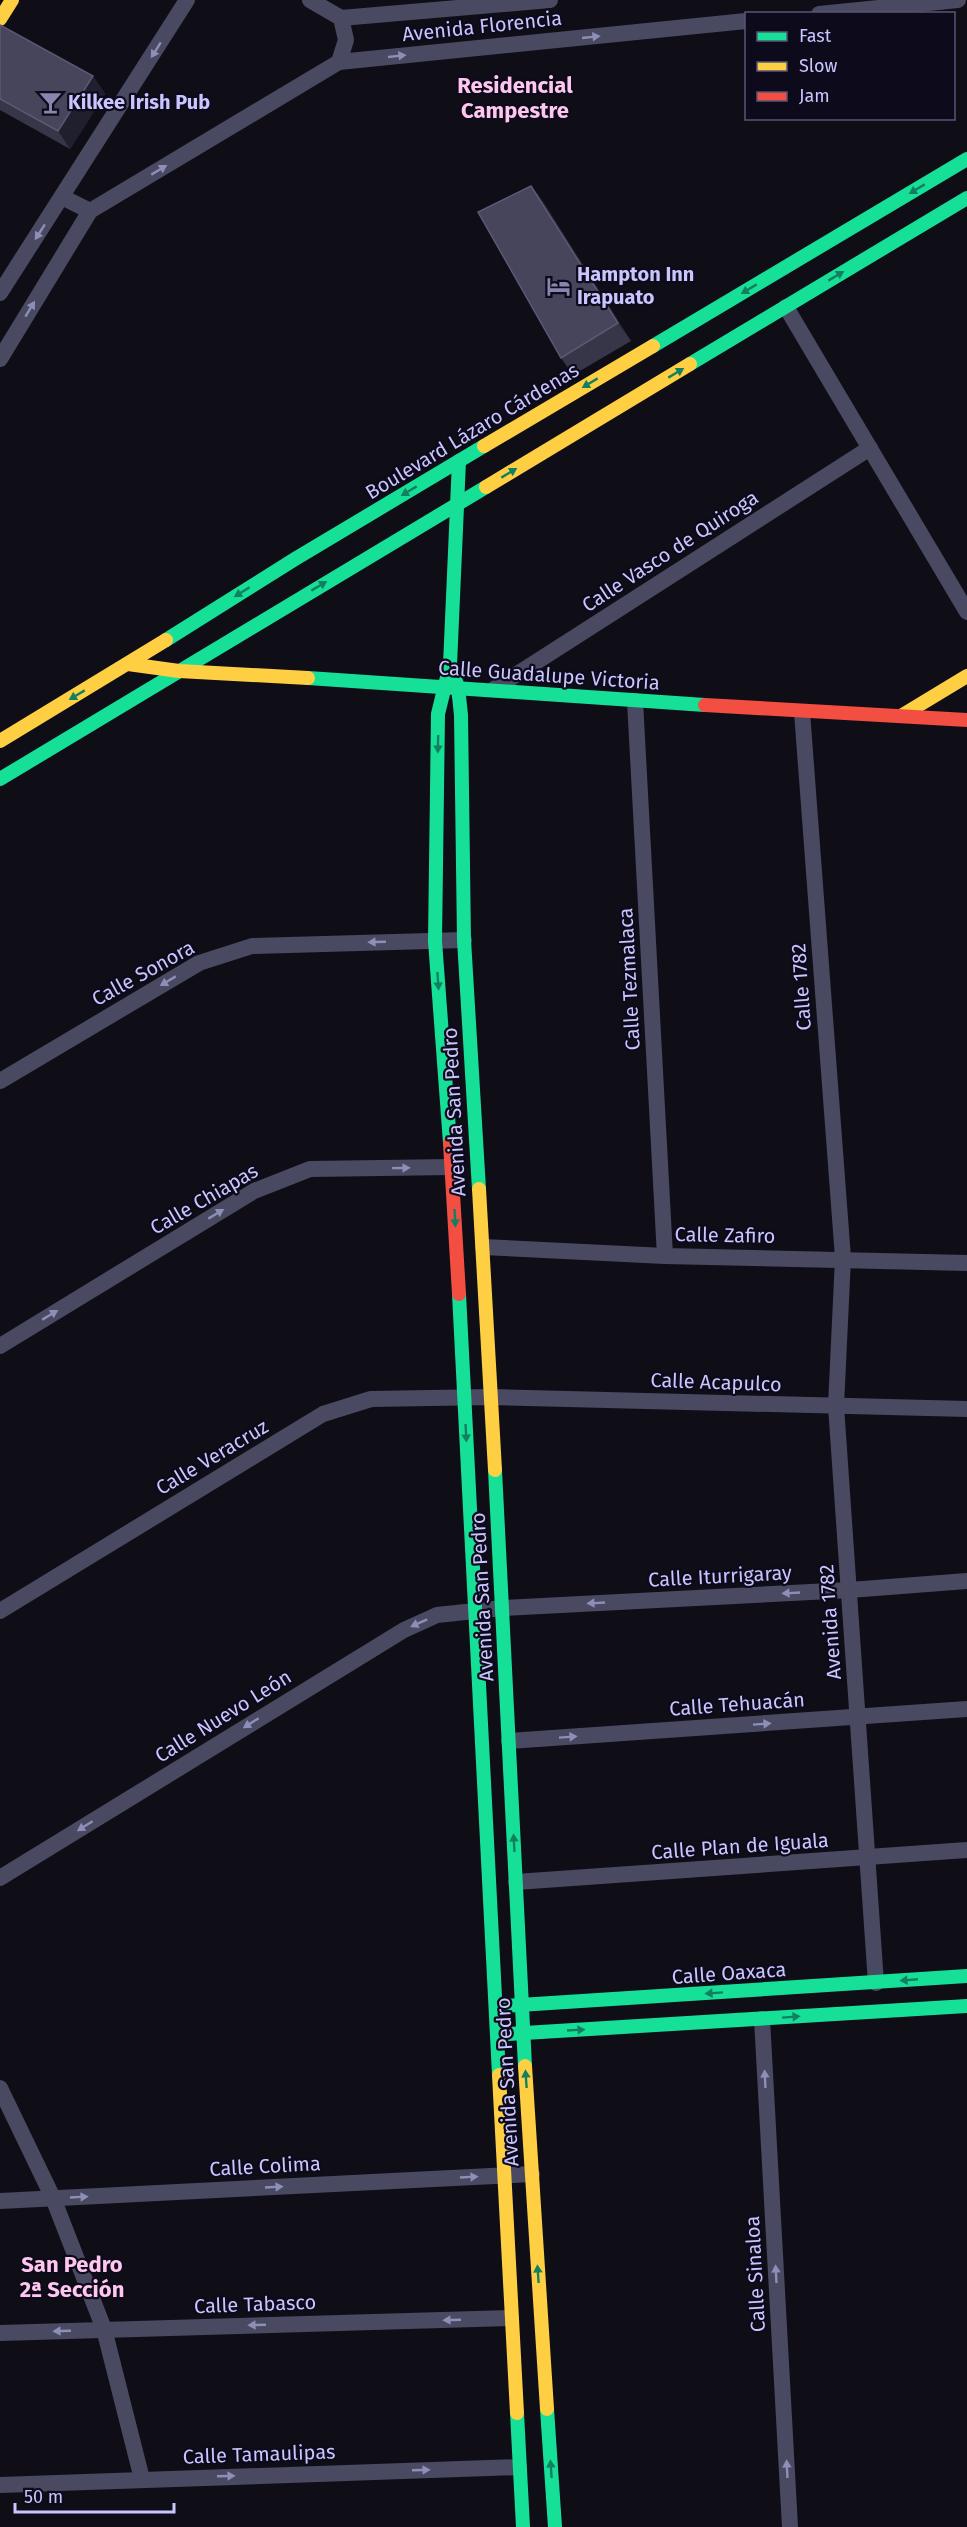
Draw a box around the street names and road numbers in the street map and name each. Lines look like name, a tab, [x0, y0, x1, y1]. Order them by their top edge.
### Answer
street label: Avenida Florencia	[401, 6, 563, 46]
street label: Boulevard Lázaro Cárdenas	[361, 358, 583, 504]
street label: Calle Vasco de Quiroga	[578, 485, 762, 617]
street label: Calle Guadalupe Victoria	[437, 655, 661, 695]
street label: Calle Tezmalaca	[613, 907, 645, 1051]
street label: Calle Sonora	[88, 935, 198, 1011]
street label: Calle 1782	[786, 943, 816, 1031]
street label: Avenida San Pedro	[438, 1027, 470, 1197]
street label: Calle Chiapas	[146, 1158, 262, 1240]
street label: Calle Zafiro	[674, 1222, 776, 1248]
street label: Calle Acapulco	[650, 1368, 782, 1396]
street label: Calle Veracruz	[152, 1414, 273, 1500]
street label: Avenida San Pedro	[466, 1512, 498, 1682]
street label: Calle Iturrigaray	[648, 1560, 793, 1592]
street label: Avenida 1782	[814, 1564, 846, 1680]
street label: Calle Nuevo León	[150, 1664, 296, 1768]
street label: Calle Tehuacán	[668, 1687, 806, 1721]
street label: Calle Plan de Iguala	[650, 1828, 830, 1864]
street label: Calle Oaxaca	[671, 1957, 787, 1989]
street label: Avenida San Pedro	[491, 1997, 523, 2167]
street label: Calle Colima	[209, 2151, 321, 2181]
street label: Calle Sinaloa	[740, 2215, 770, 2333]
street label: Calle Tabasco	[193, 2290, 317, 2318]
street label: Calle Tamaulipas	[182, 2439, 336, 2469]

